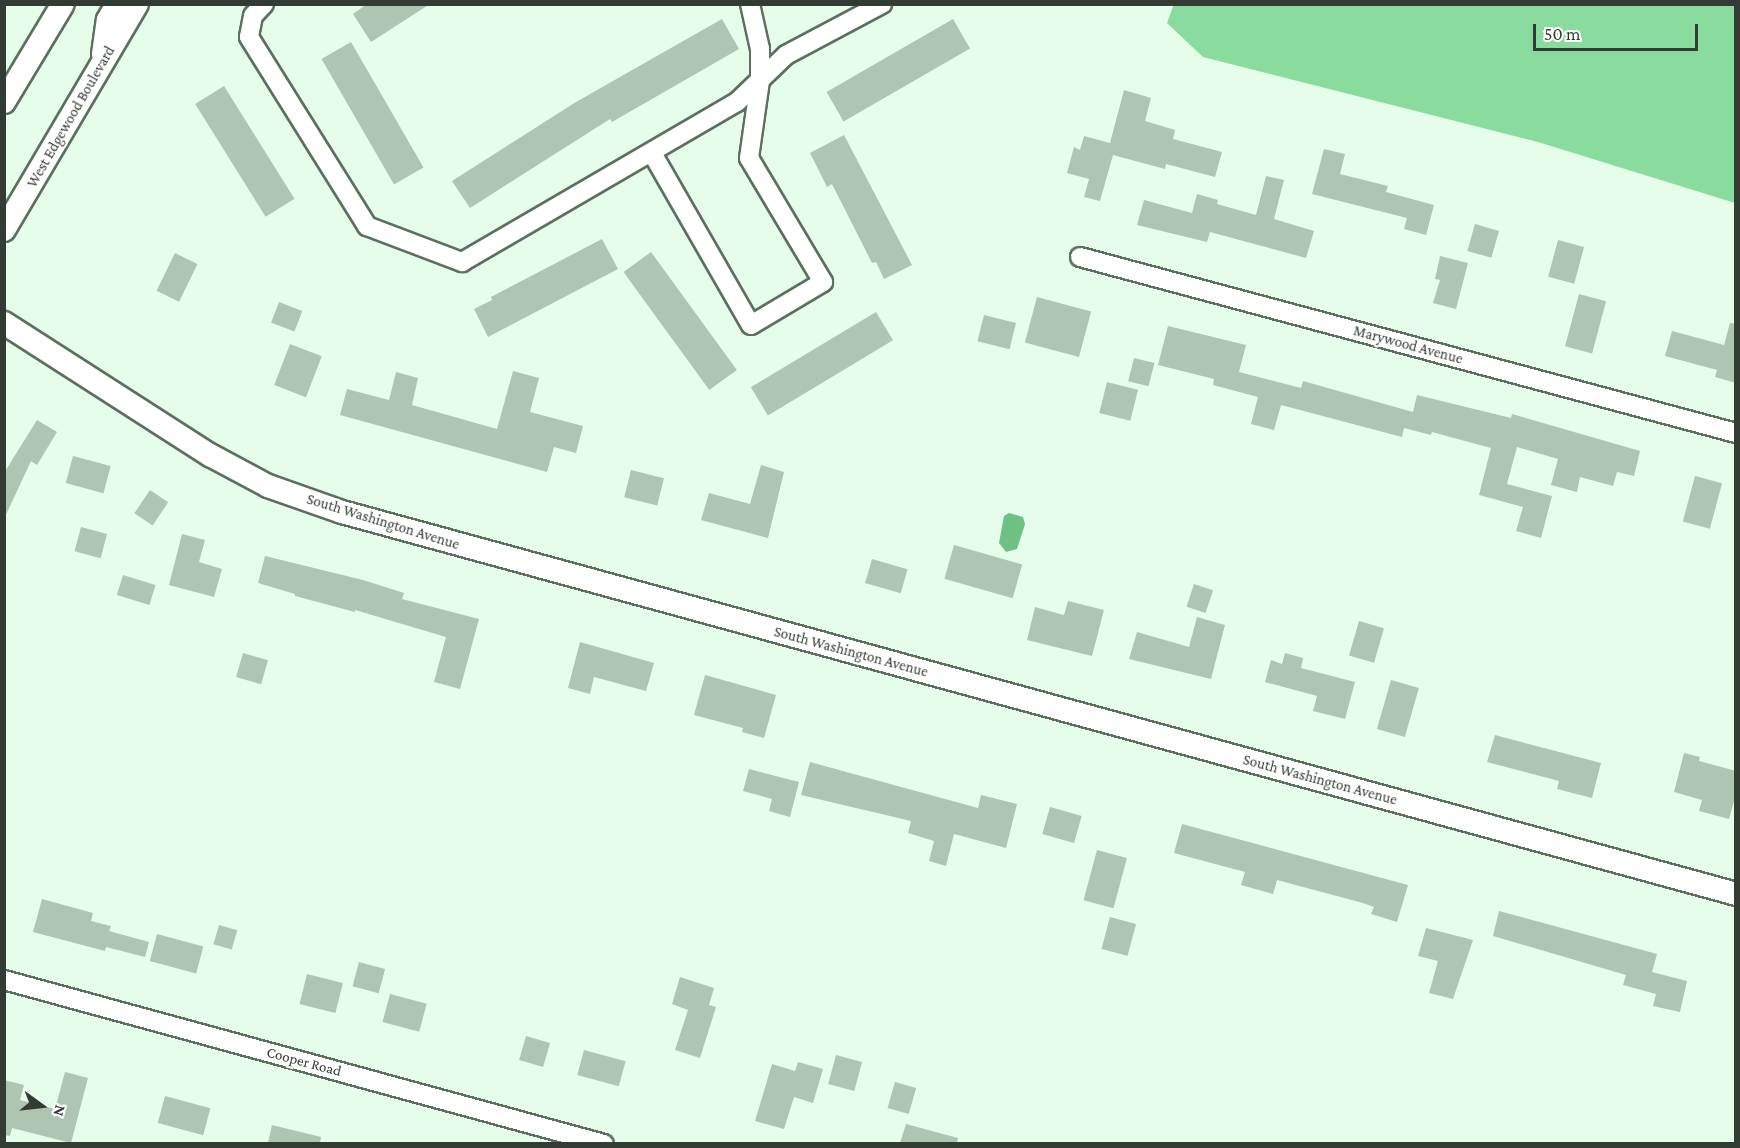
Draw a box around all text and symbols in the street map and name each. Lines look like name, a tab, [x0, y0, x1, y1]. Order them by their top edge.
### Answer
scale bar	[1536, 12, 1701, 50]
text: 50 m	[1544, 24, 1581, 44]
street label: West Edgewood Boulevard	[23, 43, 119, 191]
street label: Marywood Avenue	[1351, 322, 1465, 368]
street label: South Washington Avenue	[304, 490, 462, 554]
street label: South Washington Avenue	[772, 623, 930, 681]
street label: South Washington Avenue	[1241, 751, 1399, 809]
street label: Cooper Road	[265, 1043, 343, 1081]
north arrow	[12, 1076, 72, 1136]
text: N	[50, 1103, 69, 1118]

